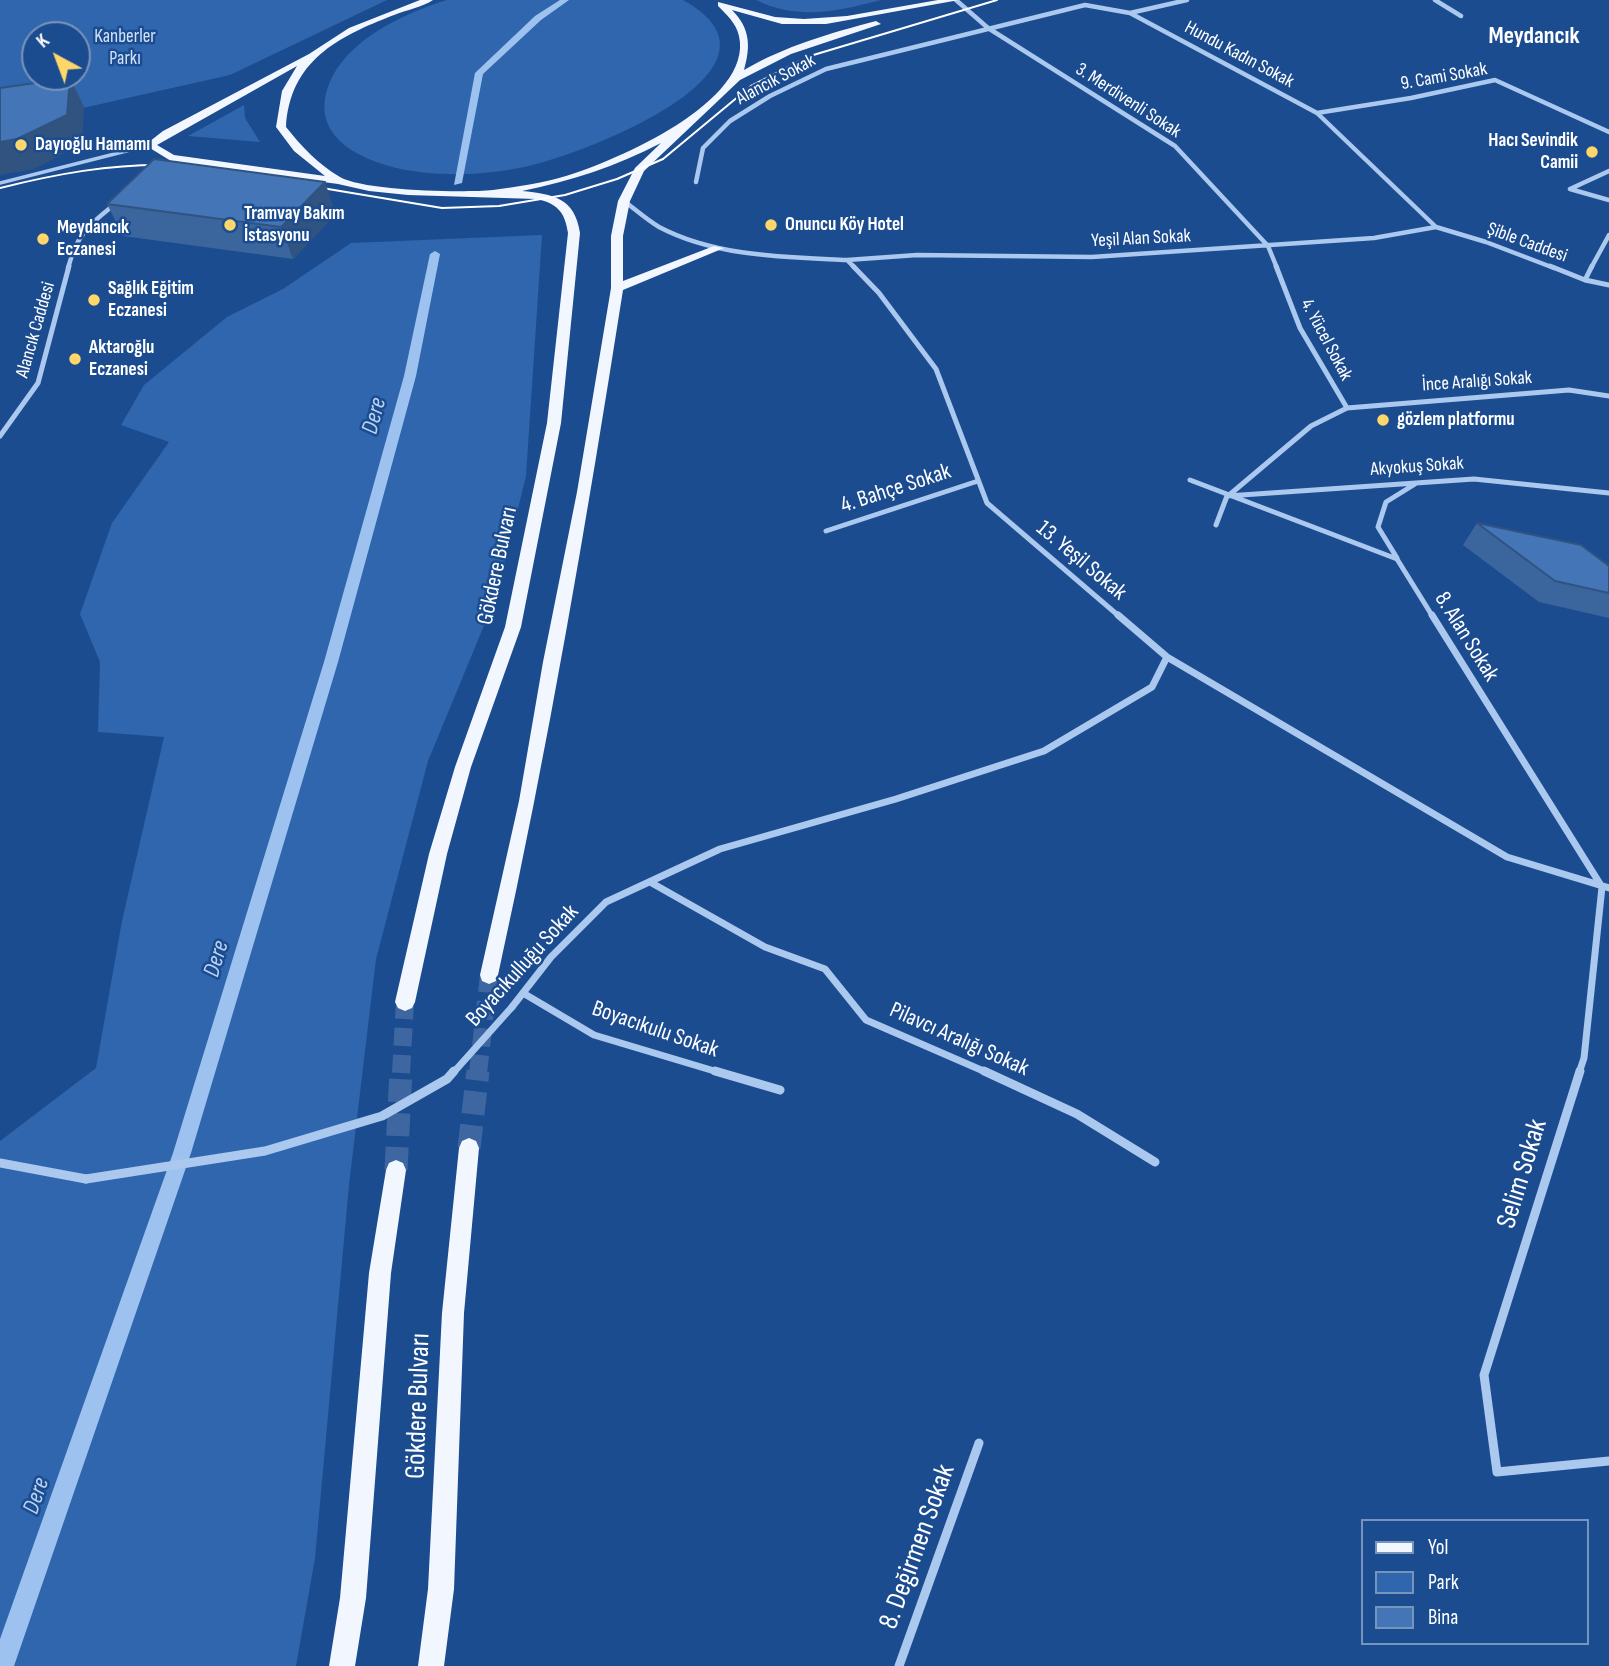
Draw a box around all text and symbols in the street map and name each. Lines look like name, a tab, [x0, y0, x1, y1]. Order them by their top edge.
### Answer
street label: Hundu Kadın Sokak	[1180, 17, 1298, 93]
north arrow	[21, 21, 91, 91]
district label: Meydancık	[1488, 23, 1580, 51]
park label: Kanberler Parkı	[94, 26, 156, 70]
text: K	[32, 30, 54, 53]
street label: Alancık Sokak	[732, 50, 820, 110]
street label: 3. Merdivenli Sokak	[1071, 58, 1185, 144]
street label: 9. Cami Sokak	[1399, 58, 1489, 96]
place label: Hacı Sevindik Camii	[1488, 130, 1578, 174]
place label: Dayıoğlu Hamamı	[35, 134, 150, 156]
marker: Dayıoğlu Hamamı	[13, 137, 29, 153]
marker: Hacı Sevindik Camii	[1584, 144, 1600, 160]
place label: Tramvay Bakım İstasyonu	[244, 203, 345, 247]
place label: Onuncu Köy Hotel	[785, 214, 904, 236]
place label: Meydancık Eczanesi	[57, 217, 129, 261]
marker: Tramvay Bakım İstasyonu	[222, 217, 238, 233]
marker: Onuncu Köy Hotel	[763, 217, 779, 233]
street label: Şible Caddesi	[1484, 218, 1570, 268]
street label: Yeşil Alan Sokak	[1091, 225, 1191, 253]
marker: Meydancık Eczanesi	[35, 231, 51, 247]
place label: Sağlık Eğitim Eczanesi	[108, 278, 194, 322]
street label: Alancık Caddesi	[11, 279, 61, 381]
marker: Sağlık Eğitim Eczanesi	[86, 292, 102, 308]
street label: 4. Yücel Sokak	[1295, 295, 1357, 385]
place label: Aktaroğlu Eczanesi	[89, 337, 154, 381]
marker: Aktaroğlu Eczanesi	[67, 351, 83, 367]
street label: İnce Aralığı Sokak	[1421, 367, 1533, 397]
water label: Dere	[356, 395, 394, 437]
place label: gözlem platformu	[1397, 409, 1515, 431]
marker: gözlem platformu	[1375, 412, 1391, 428]
street label: Akyokuş Sokak	[1370, 452, 1464, 482]
street label: 4. Bahçe Sokak	[837, 458, 955, 520]
street label: Gökdere Bulvarı	[472, 505, 524, 627]
street label: 13. Yeşil Sokak	[1030, 515, 1132, 607]
street label: 8. Alan Sokak	[1428, 587, 1504, 687]
street label: Boyacıkulluğu Sokak	[461, 899, 585, 1033]
water label: Dere	[198, 937, 236, 981]
street label: Boyacıkulu Sokak	[588, 995, 722, 1065]
street label: Pilavcı Aralığı Sokak	[885, 997, 1033, 1083]
street label: Selim Sokak	[1490, 1115, 1556, 1233]
street label: Gökdere Bulvarı	[400, 1332, 438, 1480]
street label: 8. Değirmen Sokak	[873, 1460, 963, 1634]
water label: Dere	[17, 1474, 57, 1518]
legend	[1360, 1519, 1588, 1645]
text: Yol	[1428, 1535, 1448, 1560]
text: Park	[1428, 1570, 1459, 1595]
text: Bina	[1428, 1605, 1458, 1630]

